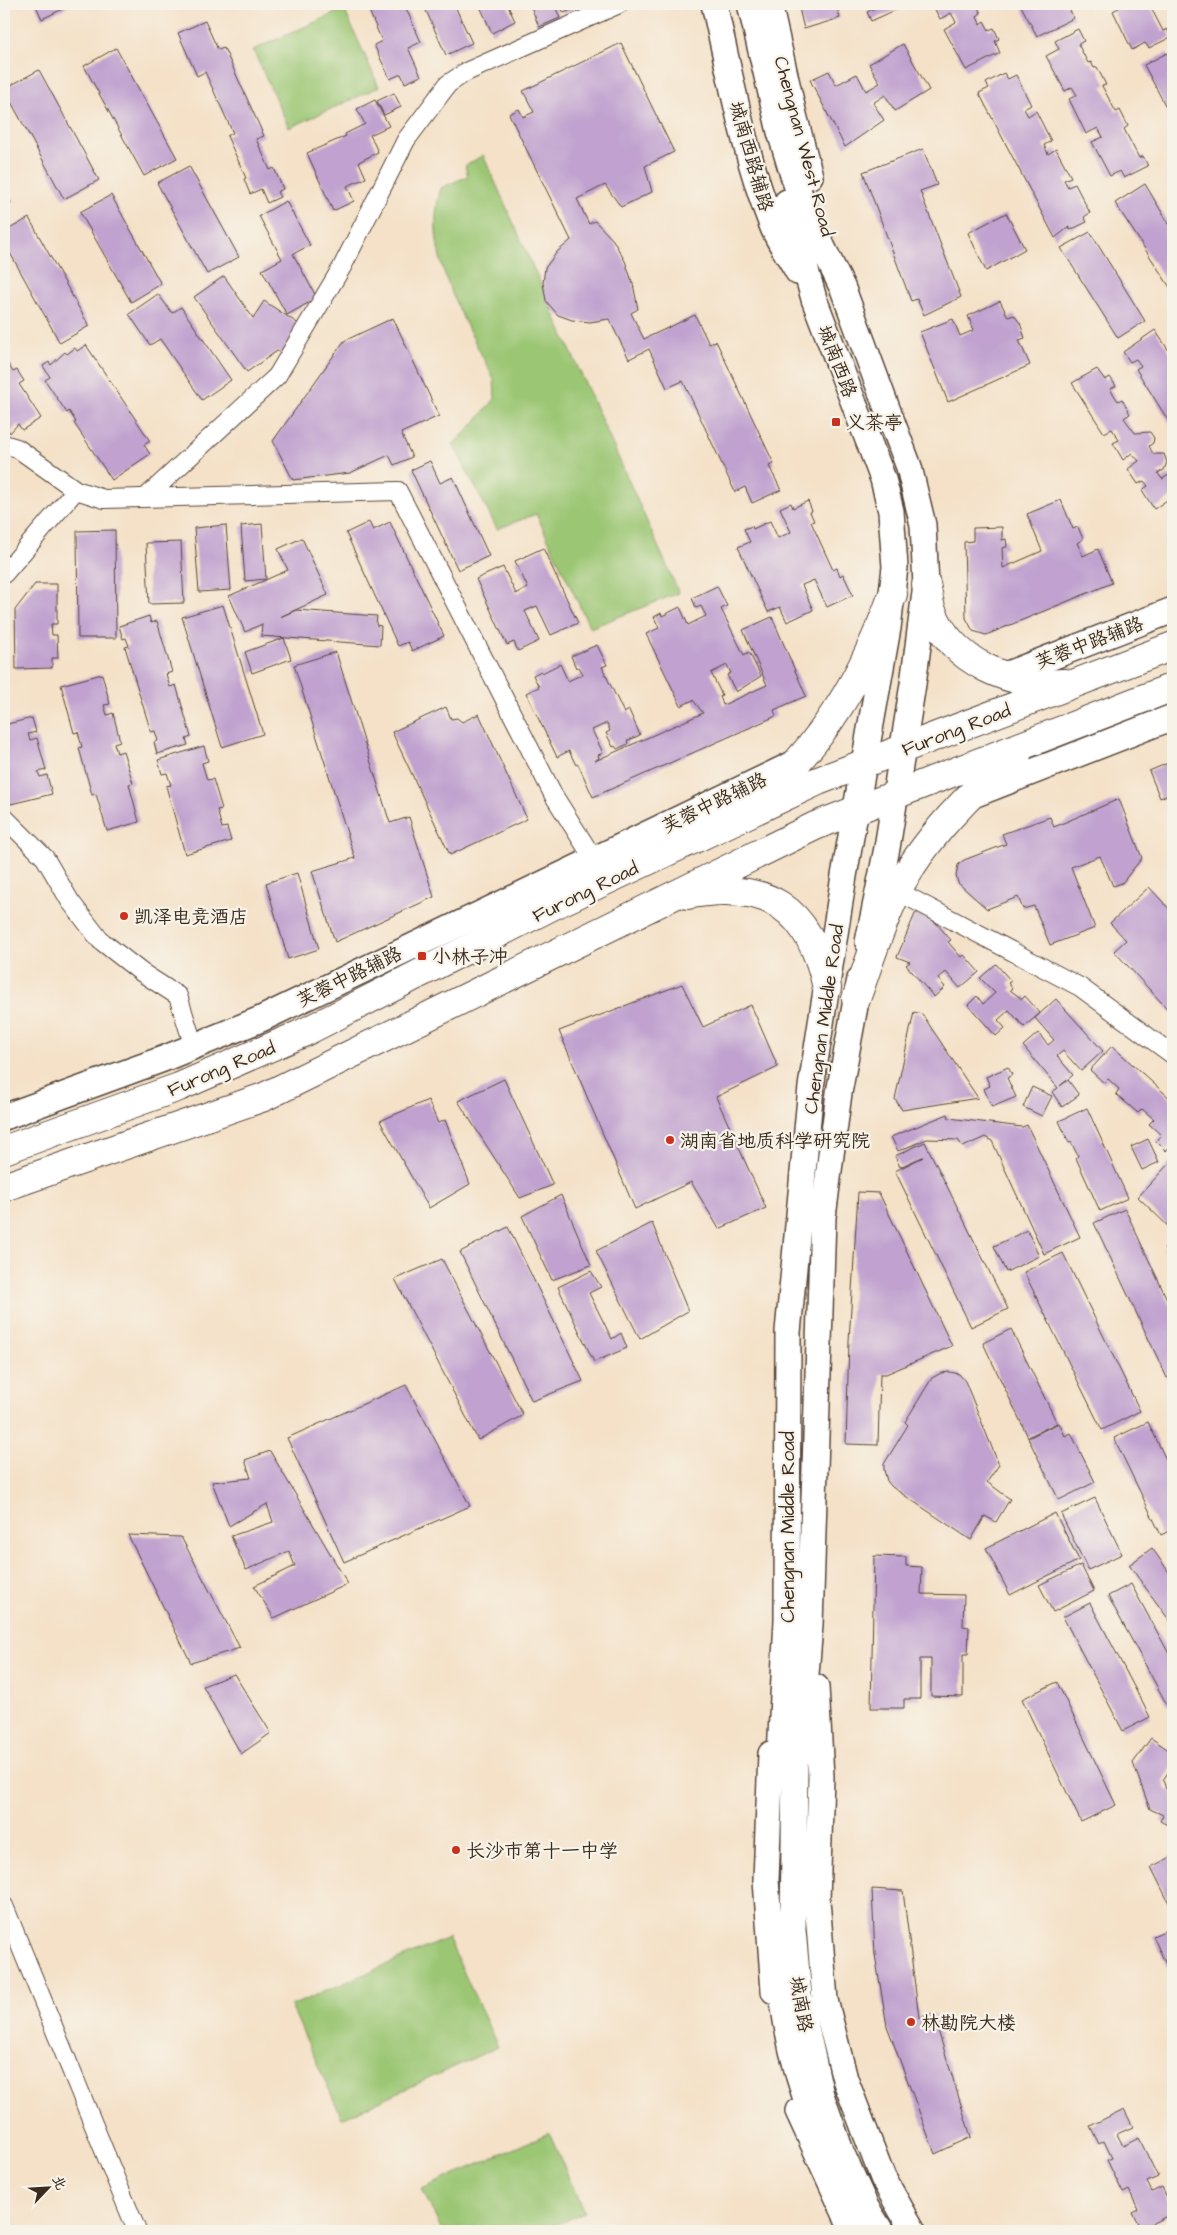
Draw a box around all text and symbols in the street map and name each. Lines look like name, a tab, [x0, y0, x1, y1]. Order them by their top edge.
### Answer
street label: Chengnan West Road	[766, 53, 841, 240]
street label: 城南西路辅路	[722, 98, 779, 215]
street label: 城南西路	[810, 321, 863, 402]
place label: 义茶亭	[846, 410, 903, 437]
marker: 义茶亭	[830, 416, 842, 428]
street label: 芙蓉中路辅路	[1031, 610, 1148, 676]
street label: Furong Road	[898, 697, 1015, 764]
street label: 芙蓉中路辅路	[658, 766, 772, 840]
street label: Furong Road	[528, 855, 644, 930]
place label: 凯泽电竞酒店	[134, 904, 248, 931]
marker: 凯泽电竞酒店	[118, 910, 130, 922]
street label: Chengnan Middle Road	[798, 922, 852, 1116]
street label: 芙蓉中路辅路	[293, 940, 407, 1014]
place label: 小林子冲	[432, 944, 508, 971]
marker: 小林子冲	[416, 950, 428, 962]
street label: Furong Road	[164, 1034, 280, 1105]
place label: 湖南省地质科学研究院	[680, 1128, 870, 1155]
marker: 湖南省地质科学研究院	[664, 1134, 676, 1146]
street label: Chengnan Middle Road	[775, 1431, 803, 1623]
place label: 长沙市第十一中学	[466, 1838, 618, 1865]
marker: 长沙市第十一中学	[450, 1844, 462, 1856]
street label: 城南路	[782, 1974, 819, 2035]
place label: 林勘院大楼	[921, 2010, 1016, 2037]
marker: 林勘院大楼	[905, 2016, 917, 2028]
north arrow	[22, 2162, 72, 2212]
text: 北	[47, 2172, 71, 2193]

